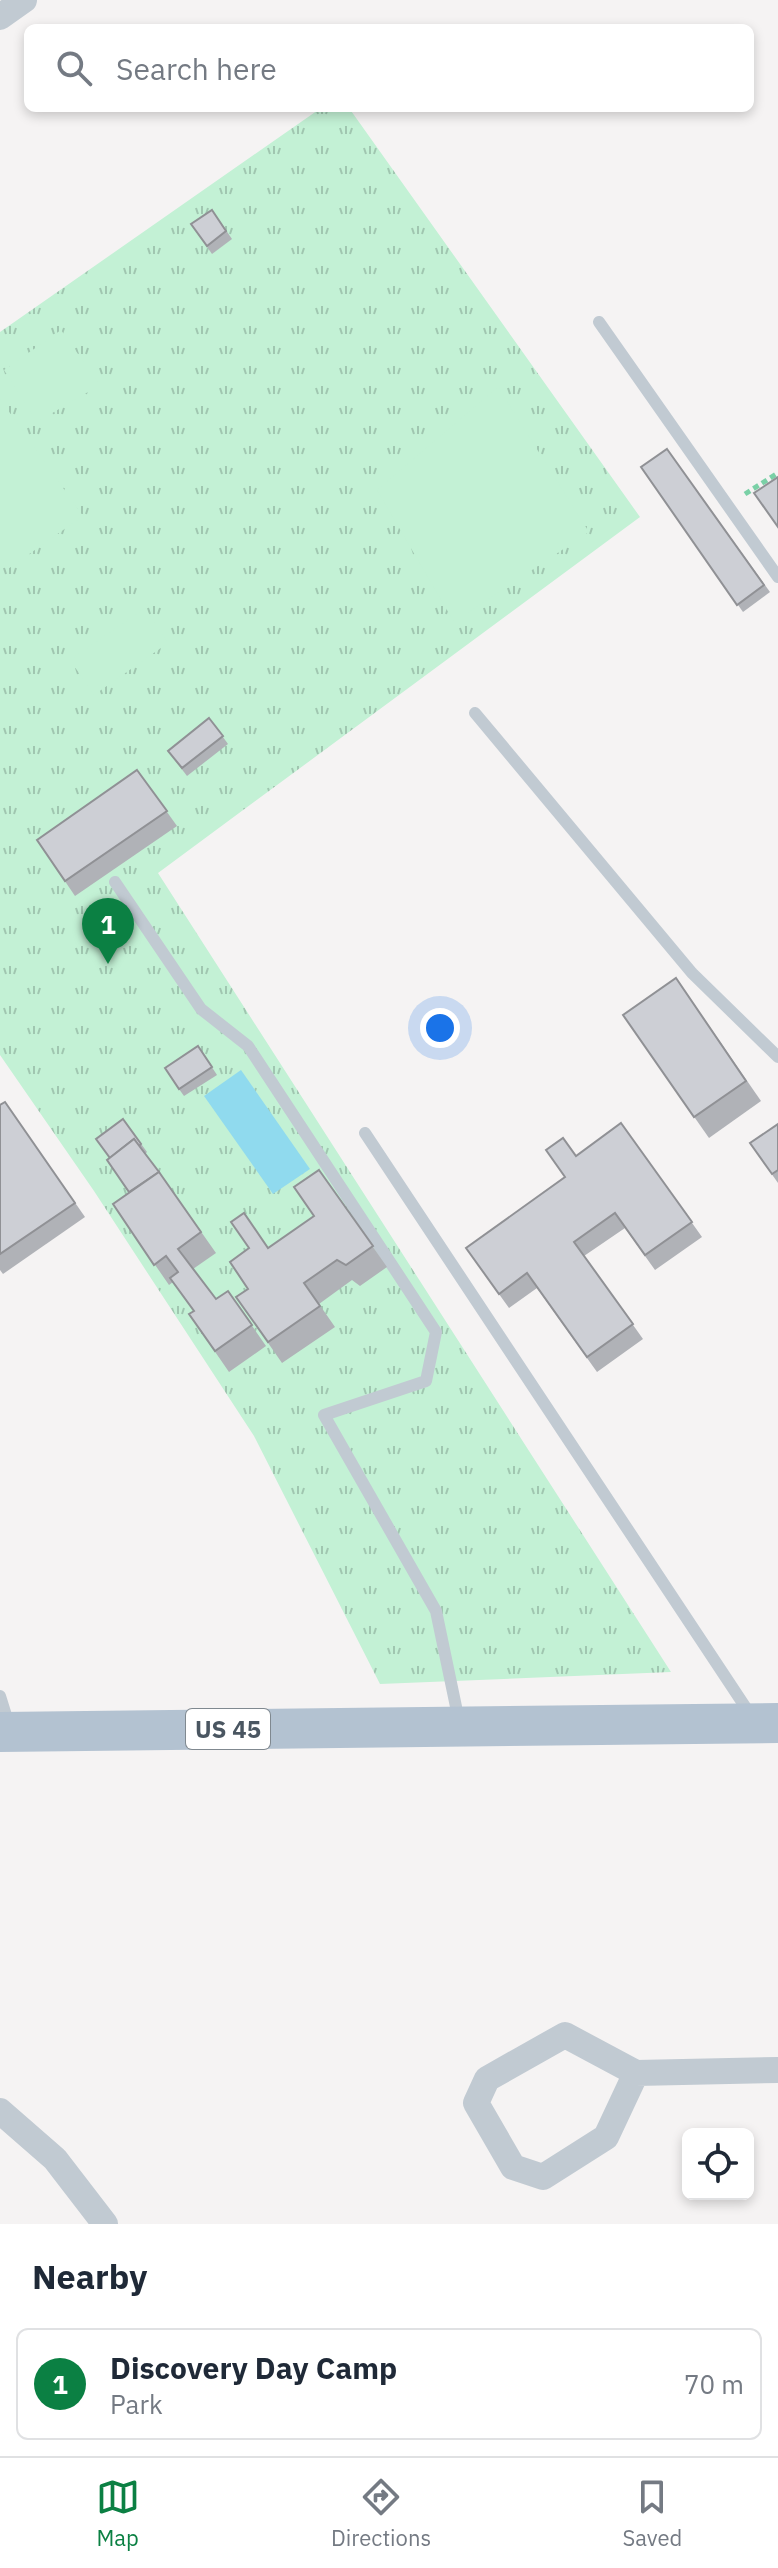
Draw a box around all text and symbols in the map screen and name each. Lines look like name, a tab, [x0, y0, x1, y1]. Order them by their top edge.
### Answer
search box	[24, 24, 754, 112]
icon: search	[52, 46, 96, 90]
text: Search here	[116, 49, 277, 88]
pin: 1	[82, 898, 134, 964]
your location	[420, 1008, 460, 1048]
road number: US 45	[186, 1709, 270, 1749]
map controls	[682, 2128, 754, 2200]
button: locate	[682, 2128, 754, 2200]
text: Nearby	[32, 2254, 147, 2298]
text: Discovery Day Camp	[110, 2348, 397, 2387]
text: 1	[52, 2367, 68, 2401]
text: 70 m	[684, 2367, 744, 2401]
text: Park	[110, 2387, 163, 2421]
tab: Map	[96, 2475, 140, 2552]
tab: Directions	[331, 2475, 431, 2552]
tab: Saved	[622, 2475, 682, 2552]

